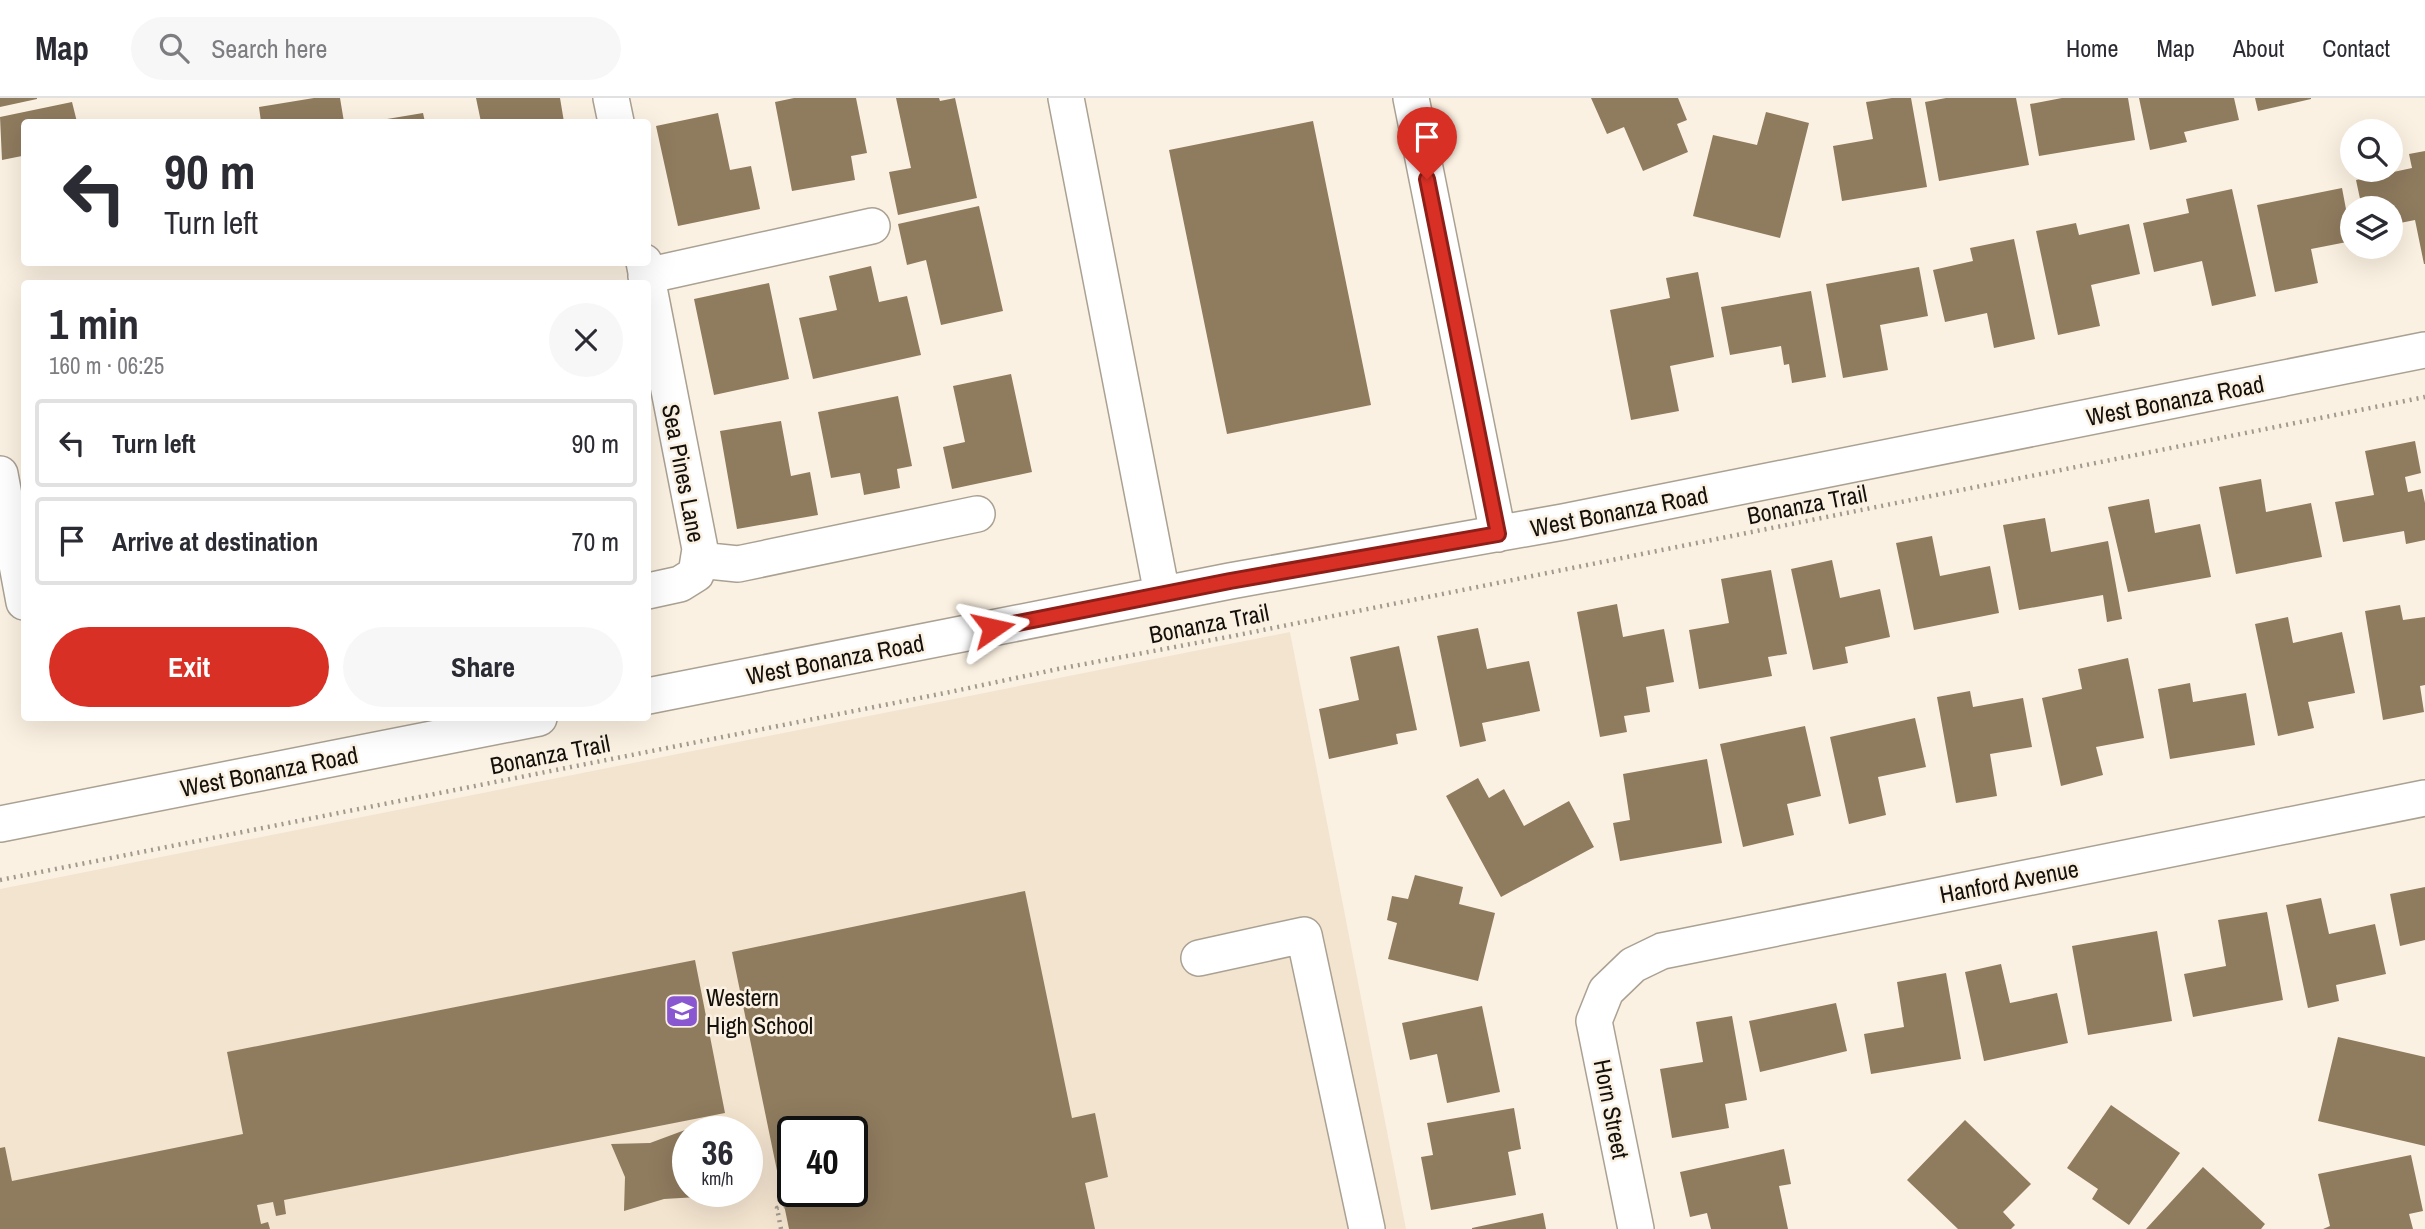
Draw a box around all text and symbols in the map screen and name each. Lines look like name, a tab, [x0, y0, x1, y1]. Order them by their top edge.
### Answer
search box	[131, 17, 621, 80]
text: Map	[35, 26, 89, 70]
icon: search	[155, 29, 193, 67]
text: Search here	[211, 31, 327, 66]
text: Home	[2066, 32, 2118, 64]
text: Map	[2156, 32, 2195, 64]
text: About	[2233, 32, 2284, 64]
text: Contact	[2322, 32, 2390, 64]
pin	[1397, 107, 1457, 179]
icon: arrive	[1408, 118, 1446, 156]
map controls	[2340, 119, 2403, 259]
button: search	[2340, 119, 2403, 182]
text: 90 m	[164, 138, 256, 204]
icon: left	[49, 147, 140, 238]
button: layers	[2340, 196, 2403, 259]
text: Turn left	[164, 201, 258, 244]
text: 1 min	[49, 296, 139, 352]
button: close	[549, 303, 623, 377]
text: 160 m · 06:25	[49, 350, 164, 381]
street label: West Bonanza Road	[2084, 367, 2266, 433]
street label: Sea Pines Lane	[655, 401, 713, 545]
icon: left	[53, 424, 91, 462]
text: Turn left	[112, 426, 196, 461]
text: 90 m	[572, 426, 619, 461]
street label: Bonanza Trail	[1744, 477, 1870, 531]
street label: West Bonanza Road	[1528, 478, 1710, 544]
icon: arrive	[53, 522, 91, 560]
text: Arrive at destination	[112, 524, 318, 559]
text: 70 m	[572, 524, 619, 559]
position arrow	[956, 591, 1030, 665]
street label: Bonanza Trail	[1146, 596, 1272, 650]
street label: West Bonanza Road	[744, 626, 926, 692]
button: Exit	[49, 627, 329, 707]
button: Share	[343, 627, 623, 707]
street label: Bonanza Trail	[487, 727, 613, 781]
street label: West Bonanza Road	[178, 738, 360, 804]
street label: Hanford Avenue	[1937, 852, 2081, 910]
place label: Western High School	[706, 981, 813, 1041]
school or university icon: Western High School	[663, 992, 701, 1030]
street label: Horn Street	[1587, 1057, 1637, 1162]
speed limit sign: 40	[777, 1116, 868, 1207]
text: 36	[702, 1129, 733, 1176]
text: km/h	[702, 1166, 734, 1191]

